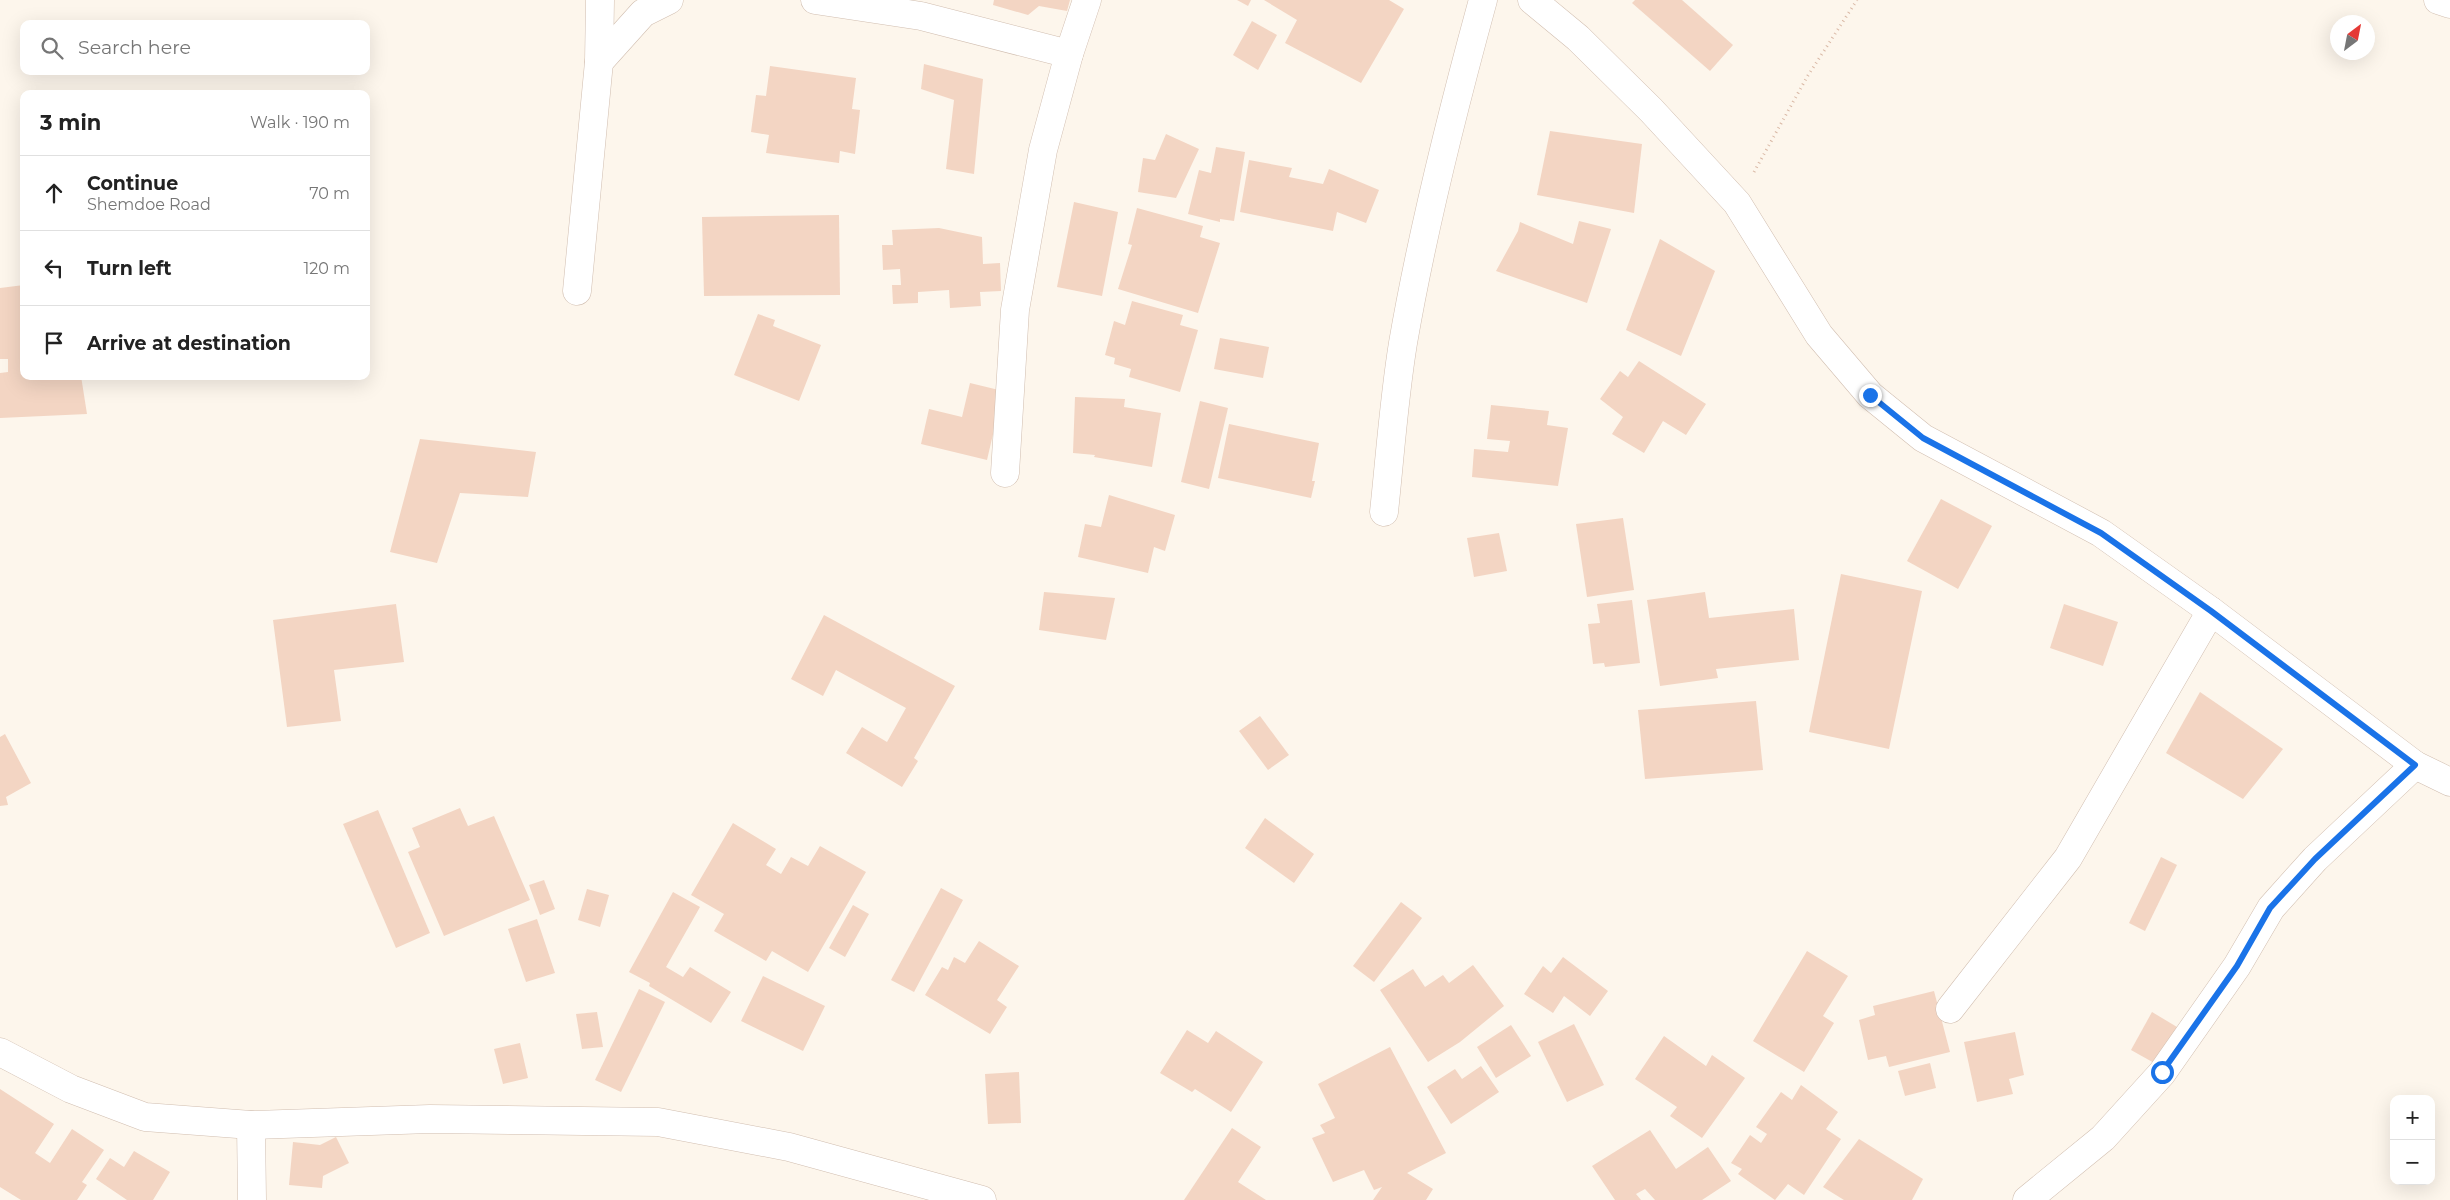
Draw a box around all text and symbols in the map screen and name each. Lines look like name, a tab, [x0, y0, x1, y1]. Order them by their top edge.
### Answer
north arrow	[2330, 15, 2375, 60]
search box	[20, 20, 370, 75]
icon: search	[38, 34, 66, 62]
text: Search here	[78, 36, 191, 59]
text: 3 min	[40, 110, 101, 135]
text: Walk · 190 m	[250, 113, 350, 132]
text: Continue	[87, 172, 178, 195]
icon: ahead	[40, 179, 68, 207]
text: 70 m	[309, 184, 350, 203]
text: Shemdoe Road	[87, 195, 211, 214]
icon: left	[40, 254, 68, 282]
text: Turn left	[87, 257, 172, 280]
text: 120 m	[303, 259, 350, 278]
icon: arrive	[40, 329, 68, 357]
text: Arrive at destination	[87, 332, 291, 355]
route end	[1859, 384, 1882, 407]
route start	[2151, 1061, 2174, 1084]
map controls	[2390, 1095, 2435, 1185]
button: +	[2390, 1095, 2435, 1140]
button: −	[2390, 1140, 2435, 1185]

